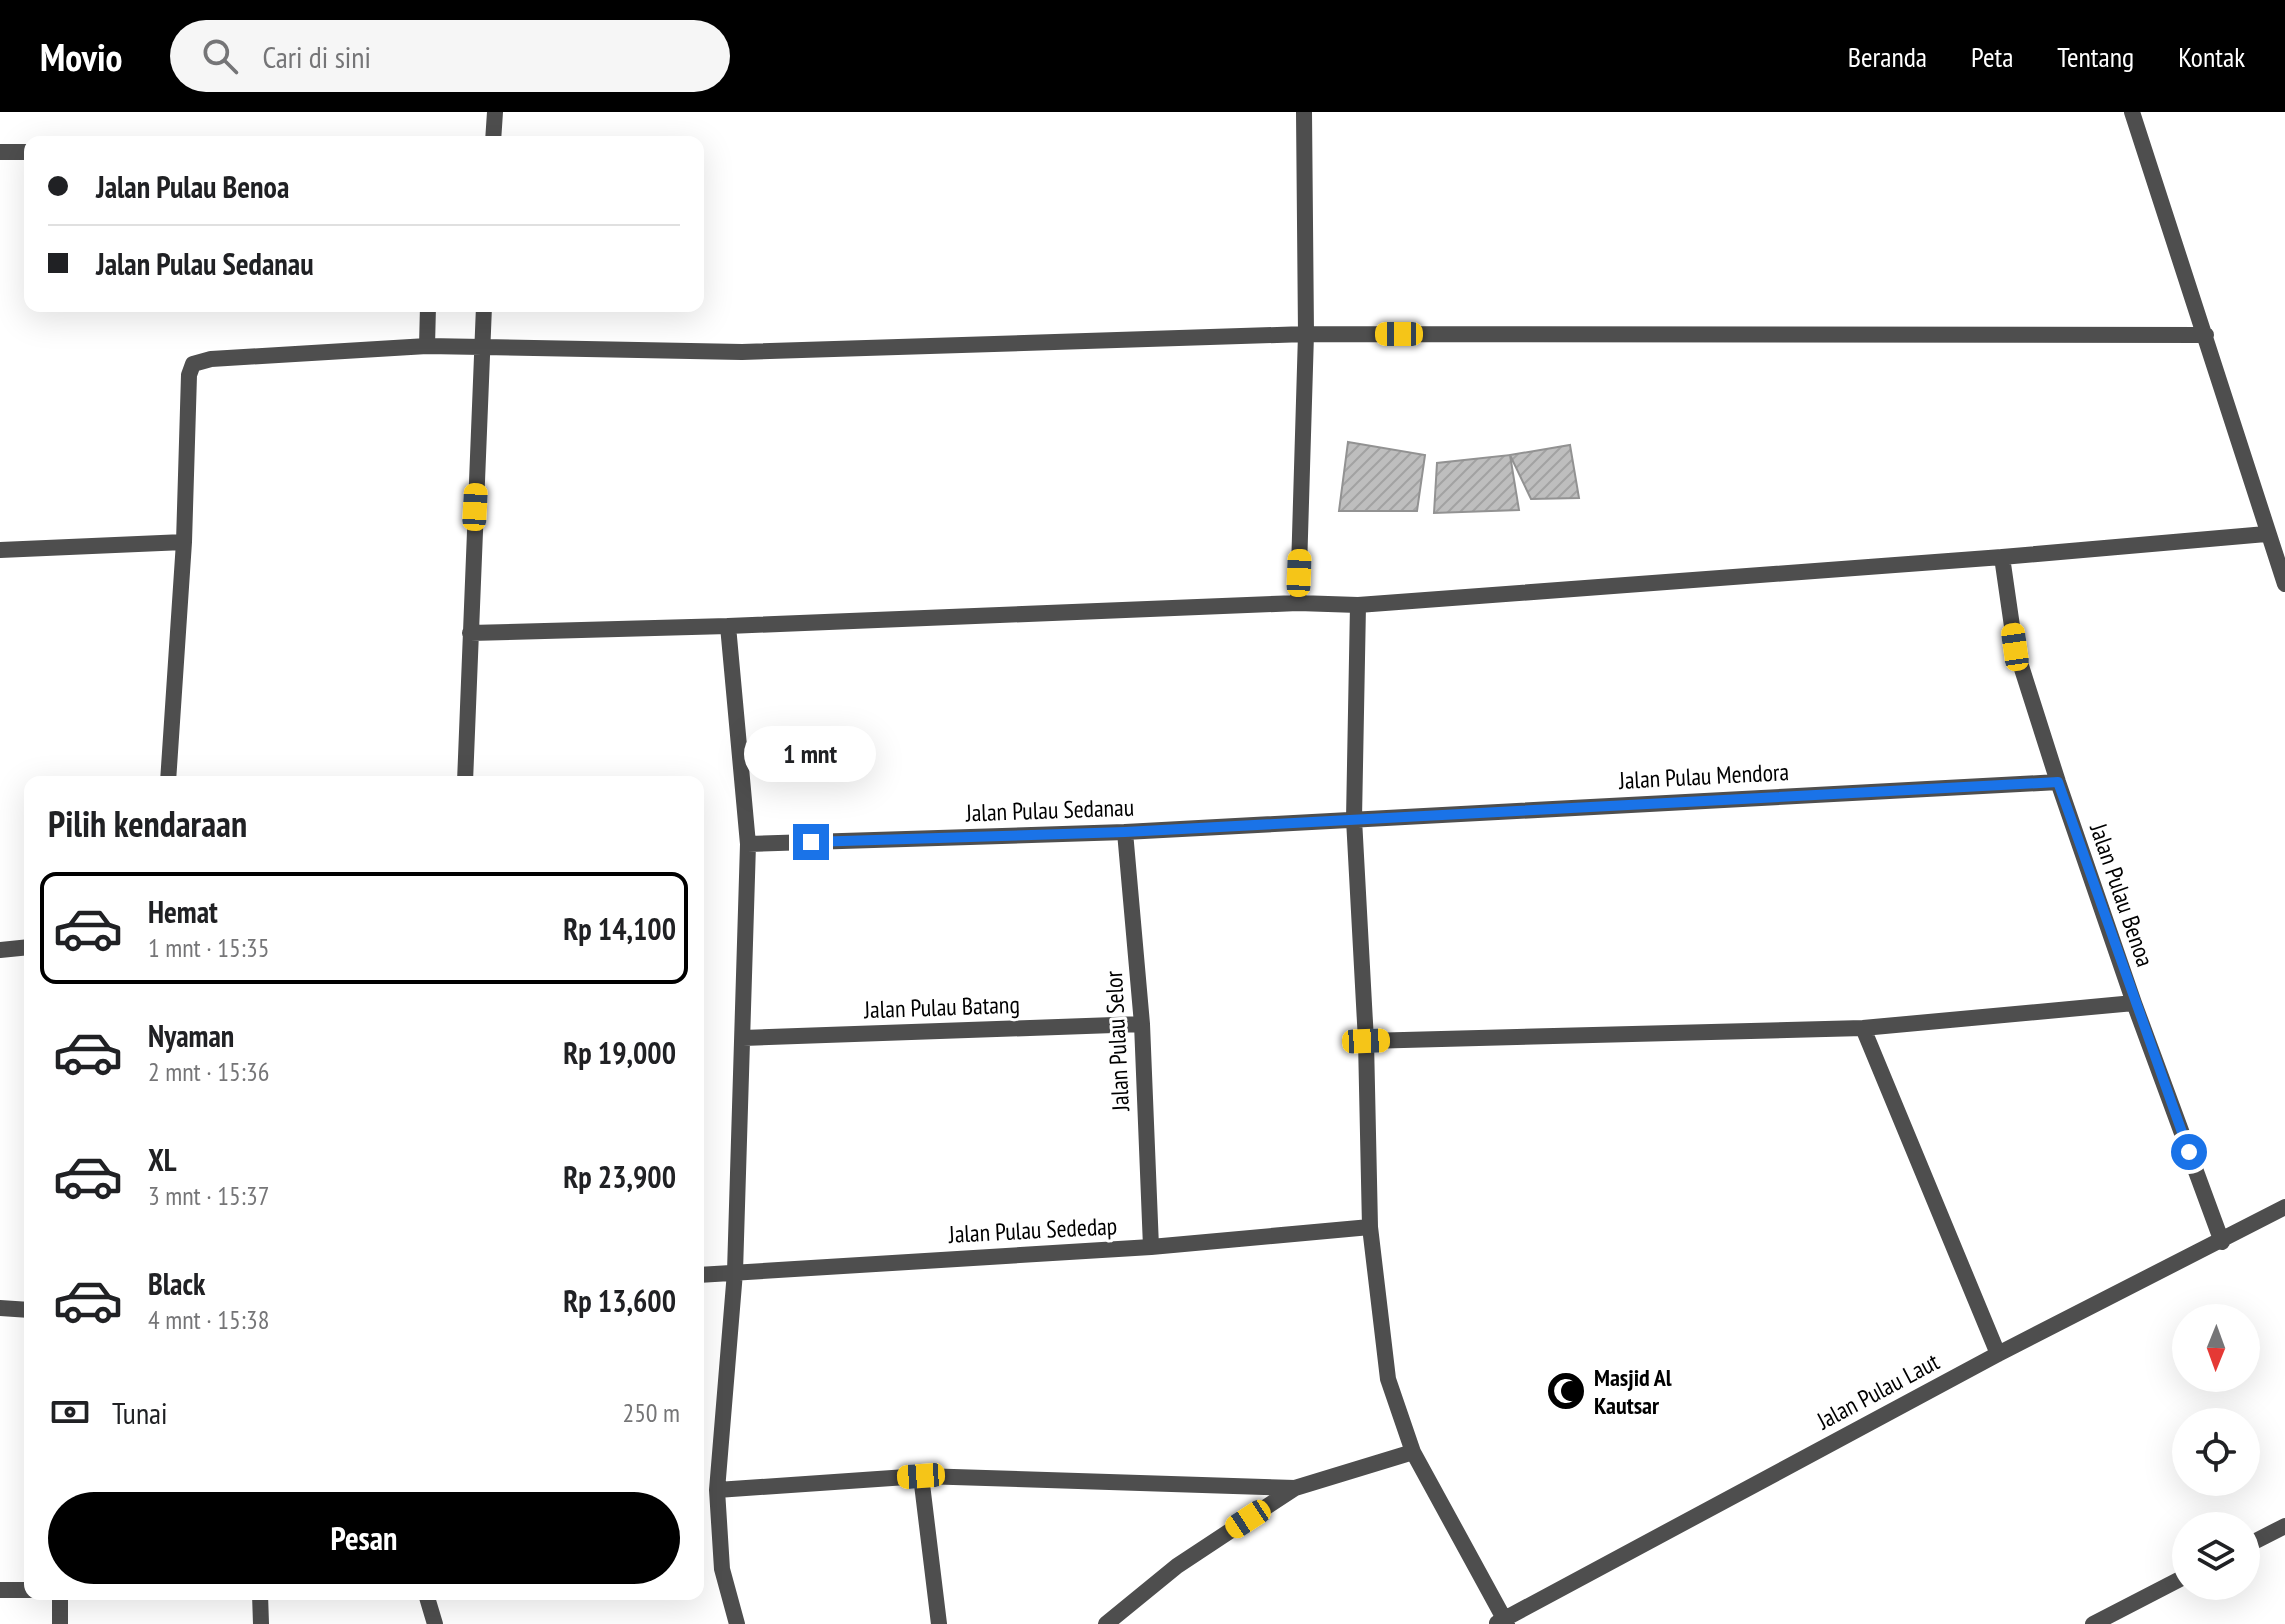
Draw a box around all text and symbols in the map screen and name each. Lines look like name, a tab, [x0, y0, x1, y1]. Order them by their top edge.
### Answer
search box	[170, 20, 730, 92]
text: Movio	[40, 32, 122, 81]
icon: search	[198, 34, 242, 78]
text: Cari di sini	[262, 37, 371, 76]
text: Beranda	[1848, 38, 1927, 75]
text: Peta	[1971, 38, 2013, 75]
text: Tentang	[2057, 38, 2134, 75]
text: Kontak	[2178, 38, 2245, 75]
text: Jalan Pulau Benoa	[96, 167, 289, 206]
text: Jalan Pulau Sedanau	[96, 244, 314, 283]
car	[1375, 322, 1423, 346]
car	[462, 482, 488, 532]
car	[1286, 549, 1312, 597]
car	[2000, 622, 2030, 672]
callout: 1 mnt	[745, 726, 877, 782]
text: 1 mnt	[783, 737, 837, 770]
street label: Jalan Pulau Mendora	[1617, 756, 1790, 796]
street label: Jalan Pulau Sedanau	[964, 792, 1135, 828]
text: Pilih kendaraan	[48, 800, 247, 847]
street label: Jalan Pulau Benoa	[2083, 818, 2161, 971]
route end	[793, 824, 829, 860]
icon: car	[52, 892, 124, 964]
text: Hemat	[148, 892, 218, 931]
text: Rp 14,100	[563, 909, 676, 948]
text: 1 mnt · 15:35	[148, 931, 269, 964]
street label: Jalan Pulau Selor	[1098, 970, 1136, 1113]
street label: Jalan Pulau Batang	[863, 989, 1020, 1025]
icon: car	[52, 1016, 124, 1088]
text: Nyaman	[148, 1016, 234, 1055]
car	[1342, 1028, 1390, 1054]
text: Rp 19,000	[563, 1033, 676, 1072]
text: 2 mnt · 15:36	[148, 1055, 269, 1088]
route start	[2171, 1134, 2207, 1170]
icon: car	[52, 1140, 124, 1212]
text: XL	[148, 1140, 177, 1179]
text: Rp 23,900	[563, 1157, 676, 1196]
text: 3 mnt · 15:37	[148, 1179, 269, 1212]
street label: Jalan Pulau Sededap	[947, 1210, 1118, 1250]
icon: car	[52, 1264, 124, 1336]
text: Black	[148, 1264, 205, 1303]
text: Rp 13,600	[563, 1281, 676, 1320]
text: 4 mnt · 15:38	[148, 1303, 269, 1336]
north arrow	[2172, 1304, 2260, 1392]
map controls	[2172, 1304, 2260, 1600]
street label: Jalan Pulau Laut	[1811, 1346, 1945, 1437]
place label: Masjid Al Kautsar	[1594, 1362, 1672, 1421]
mosque icon: Masjid Al Kautsar	[1545, 1370, 1587, 1412]
icon: cash	[48, 1390, 92, 1434]
text: Tunai	[112, 1393, 168, 1432]
text: 250 m	[622, 1396, 680, 1429]
button: locate	[2172, 1408, 2260, 1496]
car	[896, 1462, 946, 1490]
button: Pesan	[48, 1492, 680, 1584]
car	[1221, 1496, 1275, 1542]
button: layers	[2172, 1512, 2260, 1600]

